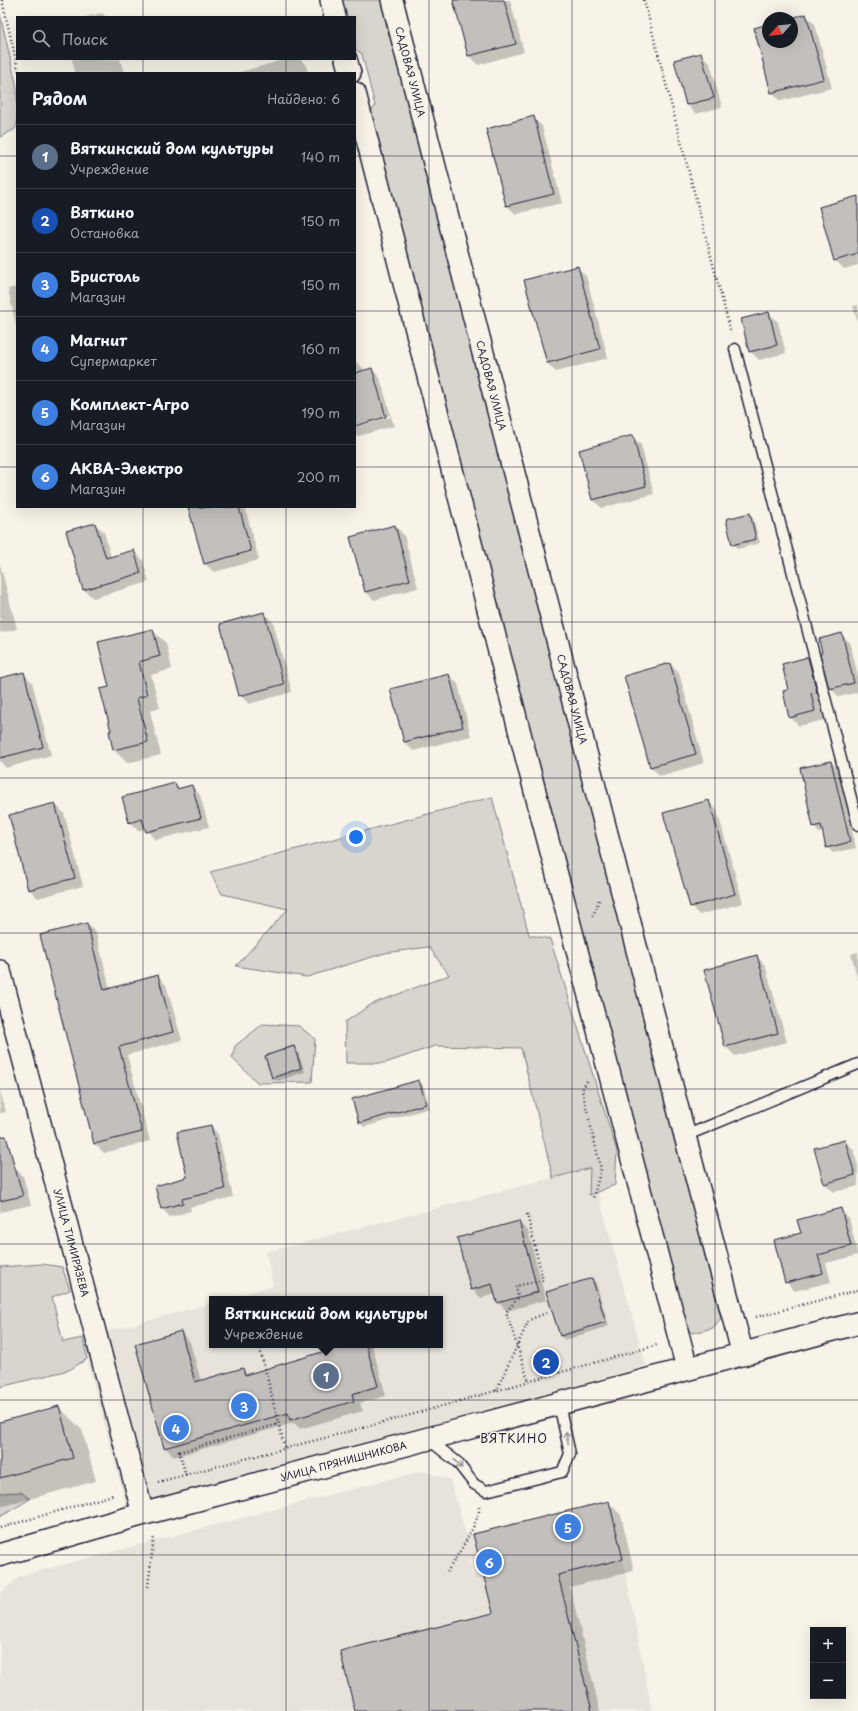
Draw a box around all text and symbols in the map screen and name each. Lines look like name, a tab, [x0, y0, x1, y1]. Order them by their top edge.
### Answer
north arrow	[762, 12, 798, 48]
search box	[16, 16, 356, 60]
street label: САДОВАЯ УЛИЦА	[392, 25, 430, 119]
icon: search	[30, 27, 52, 49]
text: Поиск	[62, 27, 108, 50]
text: Рядом	[32, 85, 87, 111]
text: Найдено: 6	[267, 89, 340, 108]
text: Вяткинский дом культуры	[70, 136, 274, 159]
text: 1	[42, 147, 48, 166]
text: 140 m	[301, 147, 340, 166]
text: Учреждение	[70, 159, 149, 178]
text: Вяткино	[70, 200, 134, 223]
text: 2	[40, 211, 50, 230]
text: 150 m	[301, 211, 340, 230]
text: Остановка	[70, 223, 139, 242]
text: Бристоль	[70, 264, 140, 287]
text: 3	[41, 275, 49, 294]
text: 150 m	[301, 275, 340, 294]
text: Магазин	[70, 287, 126, 306]
text: Магнит	[70, 328, 127, 351]
street label: САДОВАЯ УЛИЦА	[473, 338, 511, 432]
text: 4	[41, 339, 49, 358]
text: 160 m	[301, 339, 340, 358]
text: Супермаркет	[70, 351, 157, 370]
text: Комплект-Агро	[70, 392, 189, 415]
text: 5	[41, 403, 49, 422]
text: 190 m	[301, 403, 340, 422]
text: Магазин	[70, 415, 126, 434]
text: АКВА-Электро	[70, 456, 183, 479]
text: 6	[40, 467, 50, 486]
text: 200 m	[297, 467, 340, 486]
text: Магазин	[70, 479, 126, 498]
street label: САДОВАЯ УЛИЦА	[554, 652, 592, 746]
your location	[346, 827, 366, 847]
street label: УЛИЦА ТИМИРЯЗЕВА	[51, 1187, 93, 1298]
popup	[209, 1296, 443, 1348]
text: Вяткинский дом культуры	[224, 1301, 428, 1324]
text: Учреждение	[224, 1324, 303, 1343]
pin: 2	[533, 1347, 559, 1377]
pin: 1	[313, 1361, 339, 1391]
pin: 3	[231, 1391, 257, 1421]
pin: 4	[163, 1413, 189, 1443]
district label: ВЯТКИНО	[480, 1429, 548, 1447]
one-way arrow	[562, 1432, 570, 1445]
street label: УЛИЦА ПРЯНИШНИКОВА	[278, 1437, 408, 1484]
one-way arrow	[453, 1459, 462, 1469]
pin: 5	[555, 1512, 581, 1542]
pin: 6	[476, 1547, 502, 1577]
map controls	[810, 1627, 846, 1699]
button: +	[810, 1627, 846, 1663]
button: −	[810, 1663, 846, 1699]

